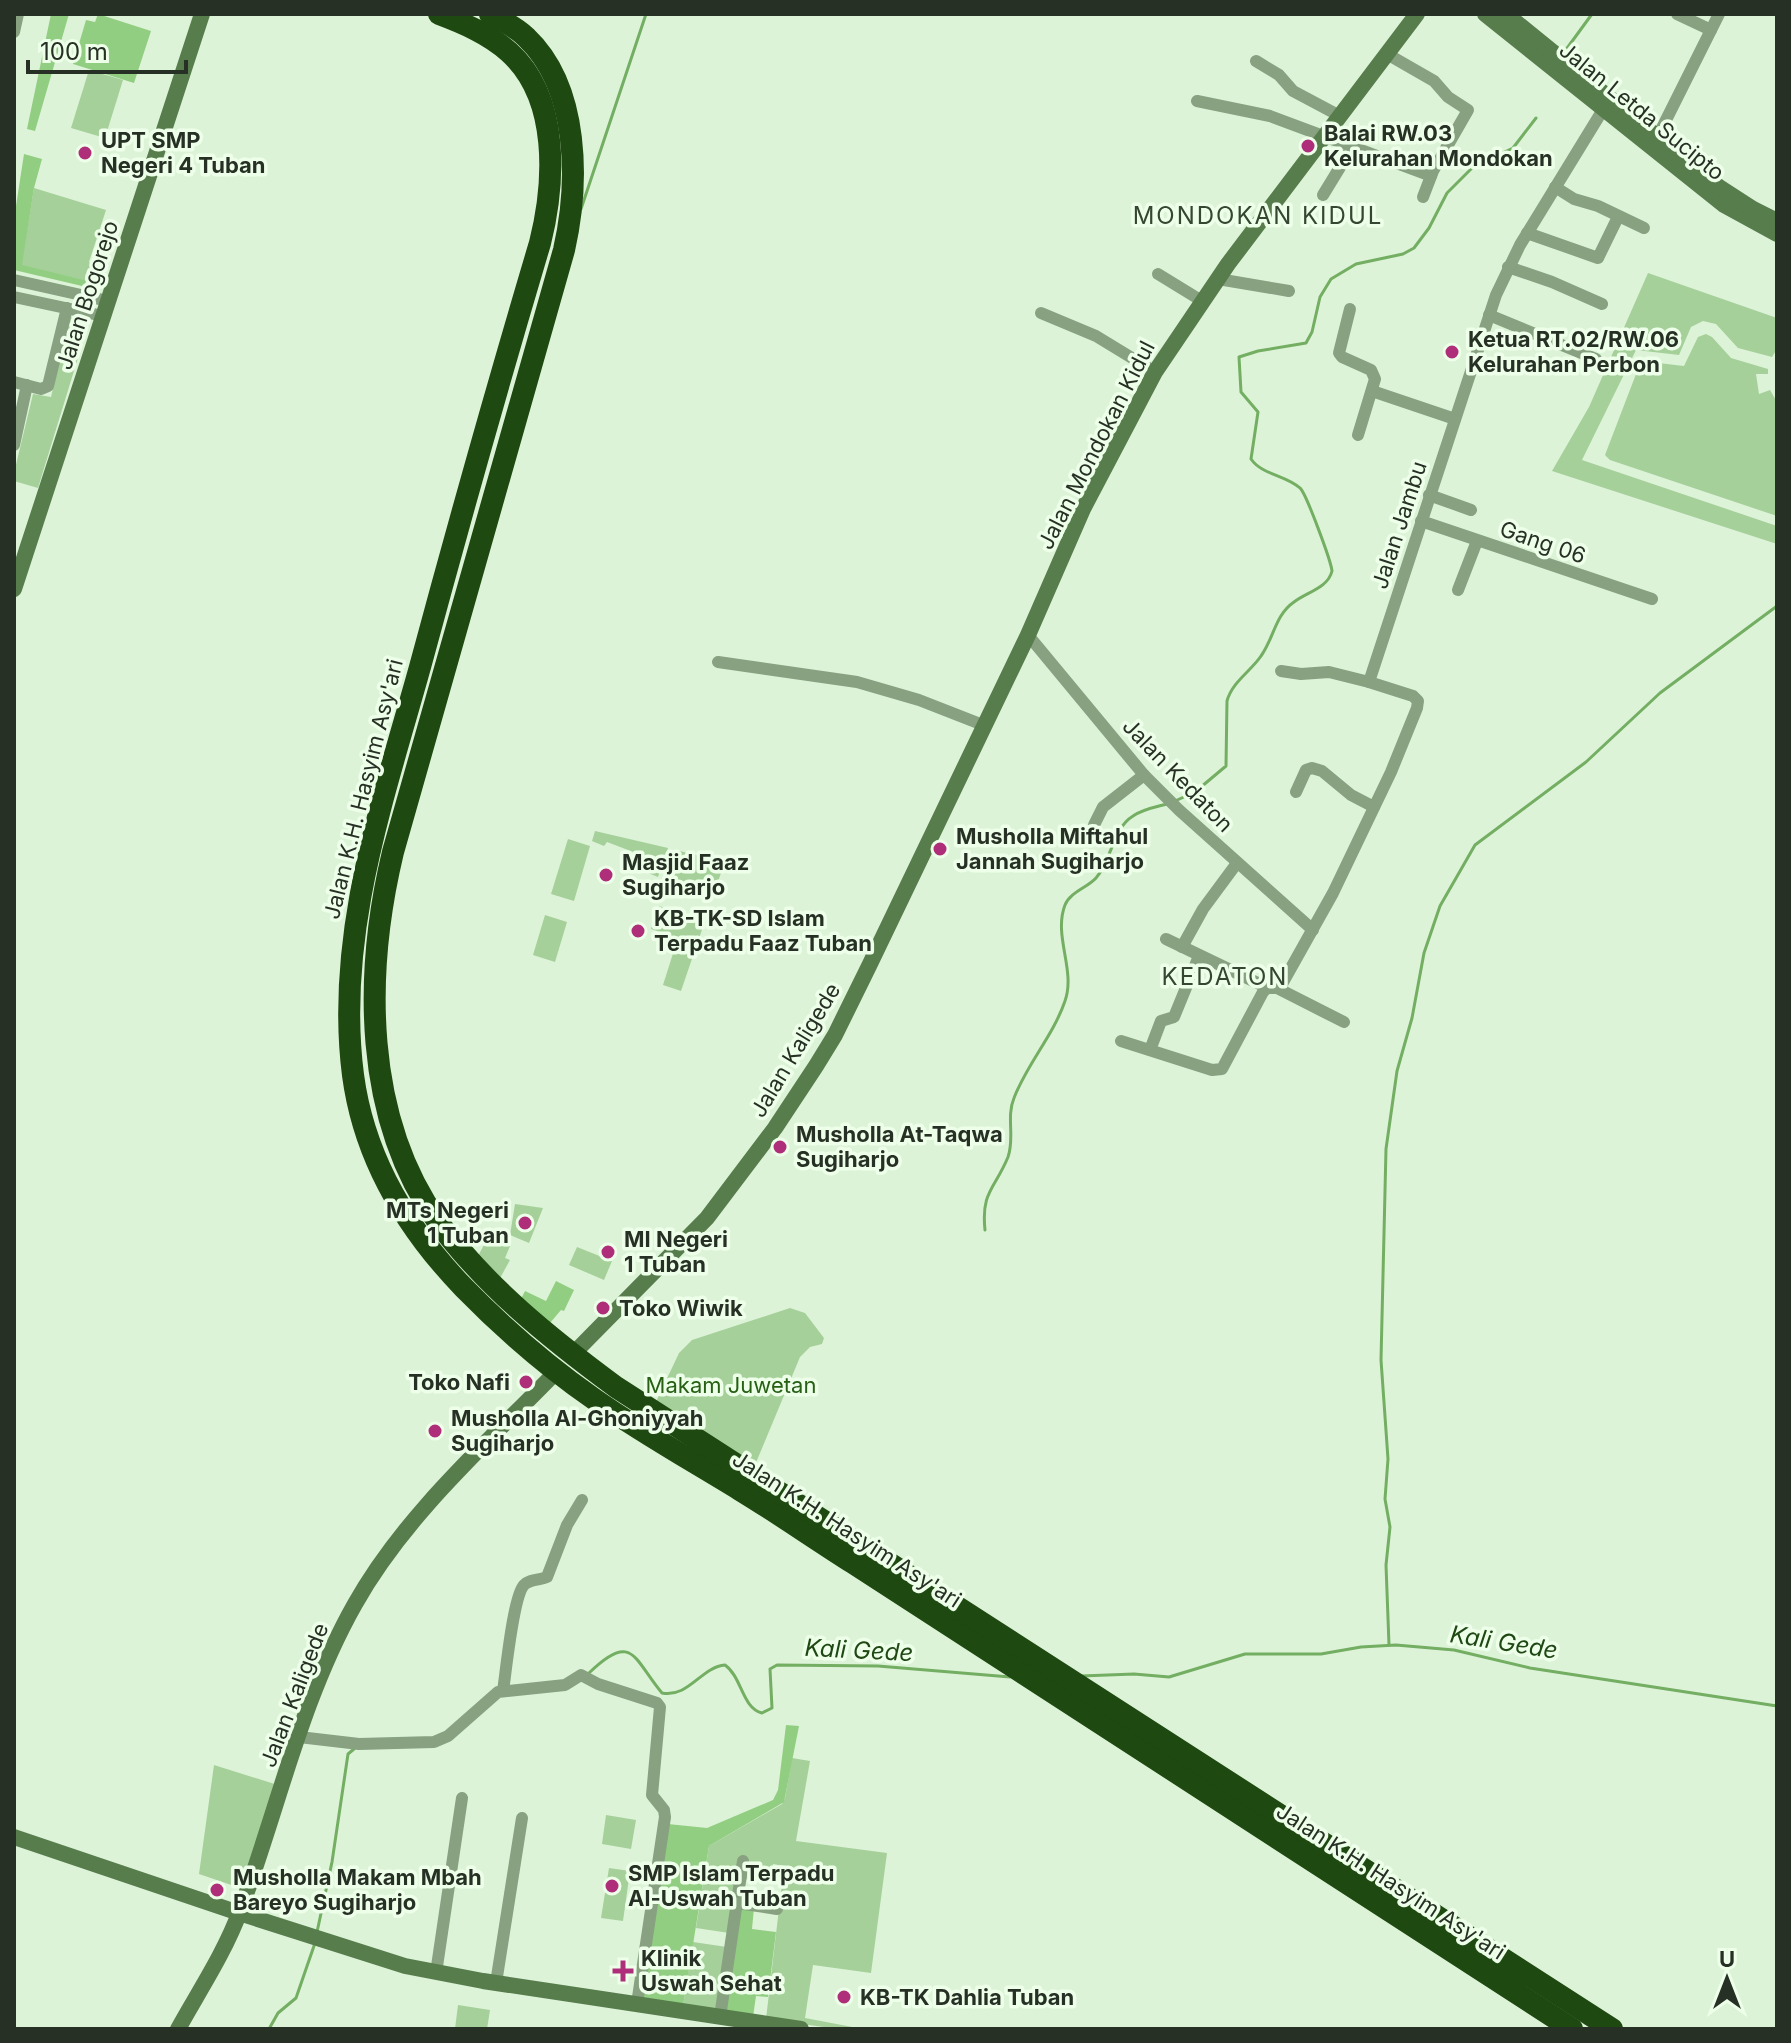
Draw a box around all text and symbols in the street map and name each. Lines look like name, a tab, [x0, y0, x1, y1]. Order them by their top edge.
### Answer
scale bar	[28, 24, 186, 74]
street label: Jalan Letda Sucipto	[1554, 36, 1730, 186]
text: 100 m	[40, 37, 108, 66]
place label: Balai RW.03 Kelurahan Mondokan	[1324, 120, 1553, 171]
place label: UPT SMP Negeri 4 Tuban	[101, 127, 266, 178]
marker: Balai RW.03 Kelurahan Mondokan	[1299, 137, 1317, 155]
marker: UPT SMP Negeri 4 Tuban	[76, 144, 94, 162]
district label: MONDOKAN KIDUL	[1133, 201, 1383, 230]
street label: Jalan Bogorejo	[51, 217, 123, 373]
place label: Ketua RT.02/RW.06 Kelurahan Perbon	[1468, 326, 1679, 377]
street label: Jalan Mondokan Kidul	[1032, 336, 1160, 554]
marker: Ketua RT.02/RW.06 Kelurahan Perbon	[1443, 343, 1461, 361]
street label: Jalan Jambu	[1366, 458, 1432, 592]
street label: Gang 06	[1497, 515, 1589, 569]
street label: Jalan K.H. Hasyim Asy'ari	[318, 656, 408, 922]
street label: Jalan Kedaton	[1117, 713, 1239, 837]
place label: Musholla Miftahul Jannah Sugiharjo	[956, 823, 1148, 874]
marker: Musholla Miftahul Jannah Sugiharjo	[931, 840, 949, 858]
place label: Masjid Faaz Sugiharjo	[622, 849, 749, 900]
marker: Masjid Faaz Sugiharjo	[597, 866, 615, 884]
place label: KB-TK-SD Islam Terpadu Faaz Tuban	[654, 905, 872, 956]
marker: KB-TK-SD Islam Terpadu Faaz Tuban	[629, 922, 647, 940]
district label: KEDATON	[1162, 962, 1288, 991]
street label: Jalan Kaligede	[745, 978, 845, 1122]
place label: Musholla At-Taqwa Sugiharjo	[796, 1121, 1003, 1172]
marker: Musholla At-Taqwa Sugiharjo	[771, 1138, 789, 1156]
place label: MTs Negeri 1 Tuban	[386, 1197, 509, 1248]
marker: MTs Negeri 1 Tuban	[516, 1214, 534, 1232]
place label: MI Negeri 1 Tuban	[624, 1226, 728, 1277]
marker: MI Negeri 1 Tuban	[599, 1243, 617, 1261]
place label: Toko Wiwik	[619, 1295, 743, 1321]
marker: Toko Wiwik	[594, 1299, 612, 1317]
place label: Toko Nafi	[408, 1369, 510, 1395]
park label: Makam Juwetan	[646, 1372, 816, 1398]
marker: Toko Nafi	[517, 1373, 535, 1391]
place label: Musholla Al-Ghoniyyah Sugiharjo	[451, 1405, 703, 1456]
marker: Musholla Al-Ghoniyyah Sugiharjo	[426, 1422, 444, 1440]
street label: Jalan K.H. Hasyim Asy'ari	[728, 1445, 966, 1613]
street label: Jalan Kaligede	[255, 1619, 333, 1771]
water label: Kali Gede	[1448, 1619, 1560, 1665]
water label: Kali Gede	[804, 1633, 914, 1667]
street label: Jalan K.H. Hasyim Asy'ari	[1272, 1797, 1510, 1965]
place label: SMP Islam Terpadu Al-Uswah Tuban	[628, 1860, 835, 1911]
place label: Musholla Makam Mbah Bareyo Sugiharjo	[233, 1864, 482, 1915]
marker: SMP Islam Terpadu Al-Uswah Tuban	[603, 1877, 621, 1895]
marker: Musholla Makam Mbah Bareyo Sugiharjo	[208, 1881, 226, 1899]
north arrow	[1687, 1939, 1767, 2019]
place label: Klinik Uswah Sehat	[641, 1945, 782, 1996]
text: U	[1719, 1946, 1735, 1972]
marker: Klinik Uswah Sehat	[612, 1960, 634, 1982]
place label: KB-TK Dahlia Tuban	[860, 1984, 1074, 2010]
marker: KB-TK Dahlia Tuban	[835, 1988, 853, 2006]

